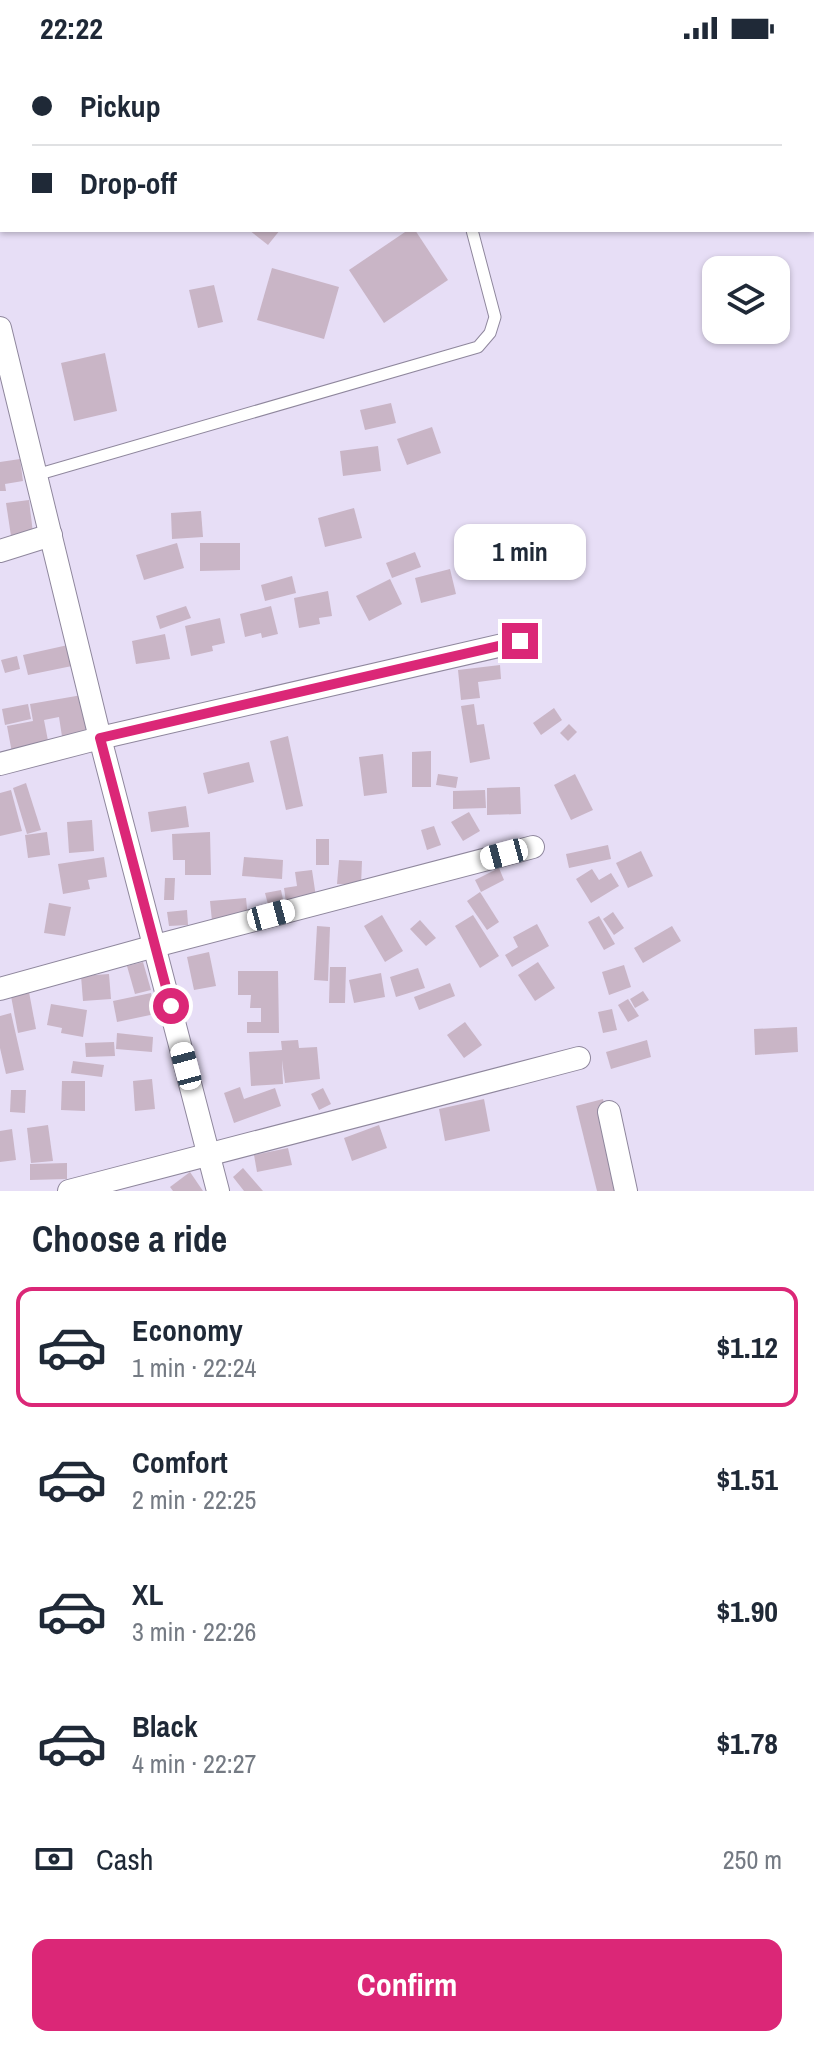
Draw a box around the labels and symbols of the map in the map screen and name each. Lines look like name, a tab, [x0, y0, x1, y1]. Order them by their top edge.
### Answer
callout: 1 min	[454, 525, 586, 581]
route end	[502, 623, 538, 659]
car	[478, 836, 530, 872]
car	[245, 897, 297, 933]
route start	[153, 988, 189, 1024]
car	[168, 1040, 204, 1092]

